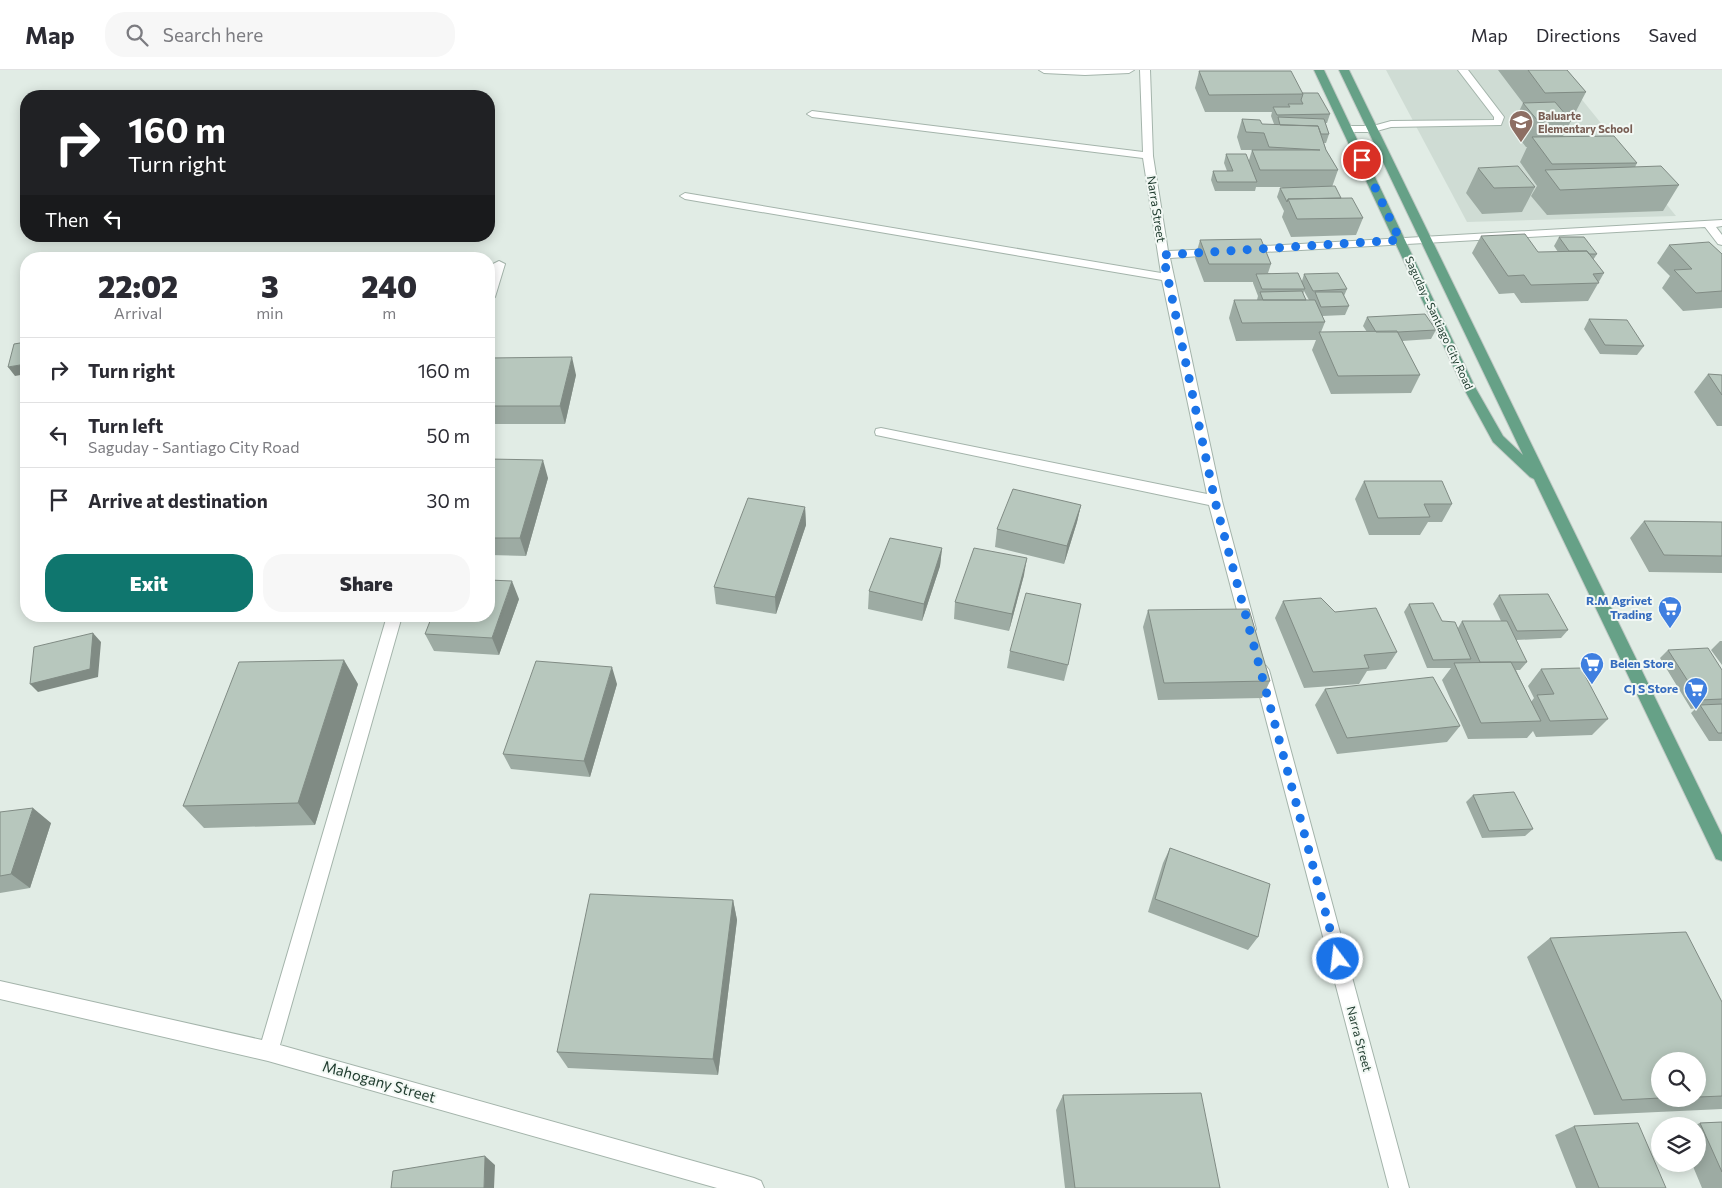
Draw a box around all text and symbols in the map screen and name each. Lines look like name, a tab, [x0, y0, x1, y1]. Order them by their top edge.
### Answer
search box	[105, 12, 455, 57]
text: Map	[25, 20, 75, 49]
icon: search	[123, 21, 151, 49]
text: Search here	[163, 23, 263, 46]
text: Map	[1471, 24, 1508, 46]
text: Directions	[1536, 24, 1620, 46]
text: Saved	[1648, 24, 1697, 46]
text: 160 m	[128, 107, 226, 150]
school or university icon: Baluarte Elementary School	[1508, 109, 1534, 143]
place label: Baluarte Elementary School	[1538, 109, 1633, 135]
icon: right	[45, 110, 110, 175]
pin	[1341, 139, 1383, 181]
icon: arrive	[1348, 146, 1376, 174]
text: Turn right	[128, 150, 226, 177]
street label: Narra Street	[1145, 175, 1169, 243]
icon: left	[99, 205, 127, 233]
text: Then	[45, 208, 89, 231]
street label: Saguday - Santiago City Road	[1403, 254, 1476, 391]
text: 22:02	[98, 267, 178, 304]
text: 3	[261, 267, 279, 304]
text: 240	[361, 267, 417, 304]
text: Arrival	[114, 303, 162, 322]
text: min	[256, 303, 283, 322]
text: m	[382, 303, 396, 322]
icon: right	[45, 356, 73, 384]
text: Turn right	[88, 359, 175, 382]
text: 160 m	[418, 359, 470, 382]
text: Turn left	[88, 414, 163, 437]
icon: left	[45, 421, 73, 449]
text: 50 m	[426, 424, 470, 447]
text: Saguday - Santiago City Road	[88, 437, 299, 456]
icon: arrive	[45, 486, 73, 514]
text: Arrive at destination	[88, 489, 268, 512]
text: 30 m	[427, 489, 470, 512]
button: Exit	[45, 554, 253, 612]
button: Share	[263, 554, 470, 612]
place label: R.M Agrivet Trading	[1586, 593, 1652, 621]
supermarket icon: R.M Agrivet Trading	[1657, 595, 1683, 629]
supermarket icon: Belen Store	[1579, 651, 1605, 685]
place label: Belen Store	[1610, 656, 1673, 670]
supermarket icon: CJ S Store	[1683, 676, 1709, 710]
place label: CJ S Store	[1624, 681, 1678, 696]
position arrow	[1311, 932, 1363, 984]
street label: Narra Street	[1344, 1004, 1375, 1073]
map controls	[1651, 1052, 1706, 1172]
button: search	[1651, 1052, 1706, 1107]
street label: Mahogany Street	[321, 1056, 438, 1106]
button: layers	[1651, 1117, 1706, 1172]

